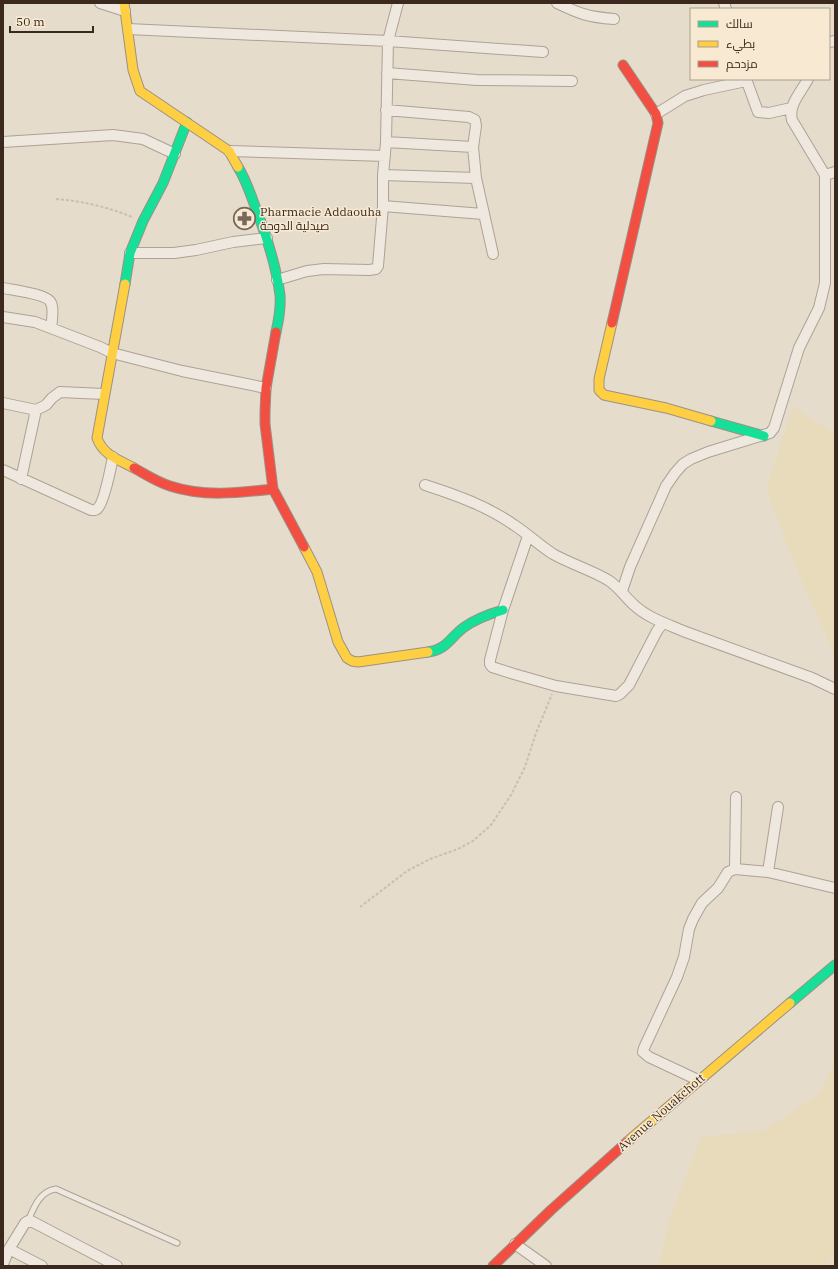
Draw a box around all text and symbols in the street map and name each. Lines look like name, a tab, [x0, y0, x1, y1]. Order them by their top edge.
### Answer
scale bar	[10, 8, 93, 34]
legend	[690, 8, 830, 80]
text: 50 m	[16, 14, 45, 29]
text: سالك	[726, 16, 753, 31]
text: بطيء	[726, 36, 755, 54]
text: مزدحم	[726, 56, 758, 72]
place label: Pharmacie Addaouha صيدلية الدوحة	[260, 204, 382, 233]
pharmacy icon: Pharmacie Addaouha صيدلية الدوحة	[232, 205, 258, 231]
street label: Avenue Nouakchott	[614, 1070, 708, 1154]

